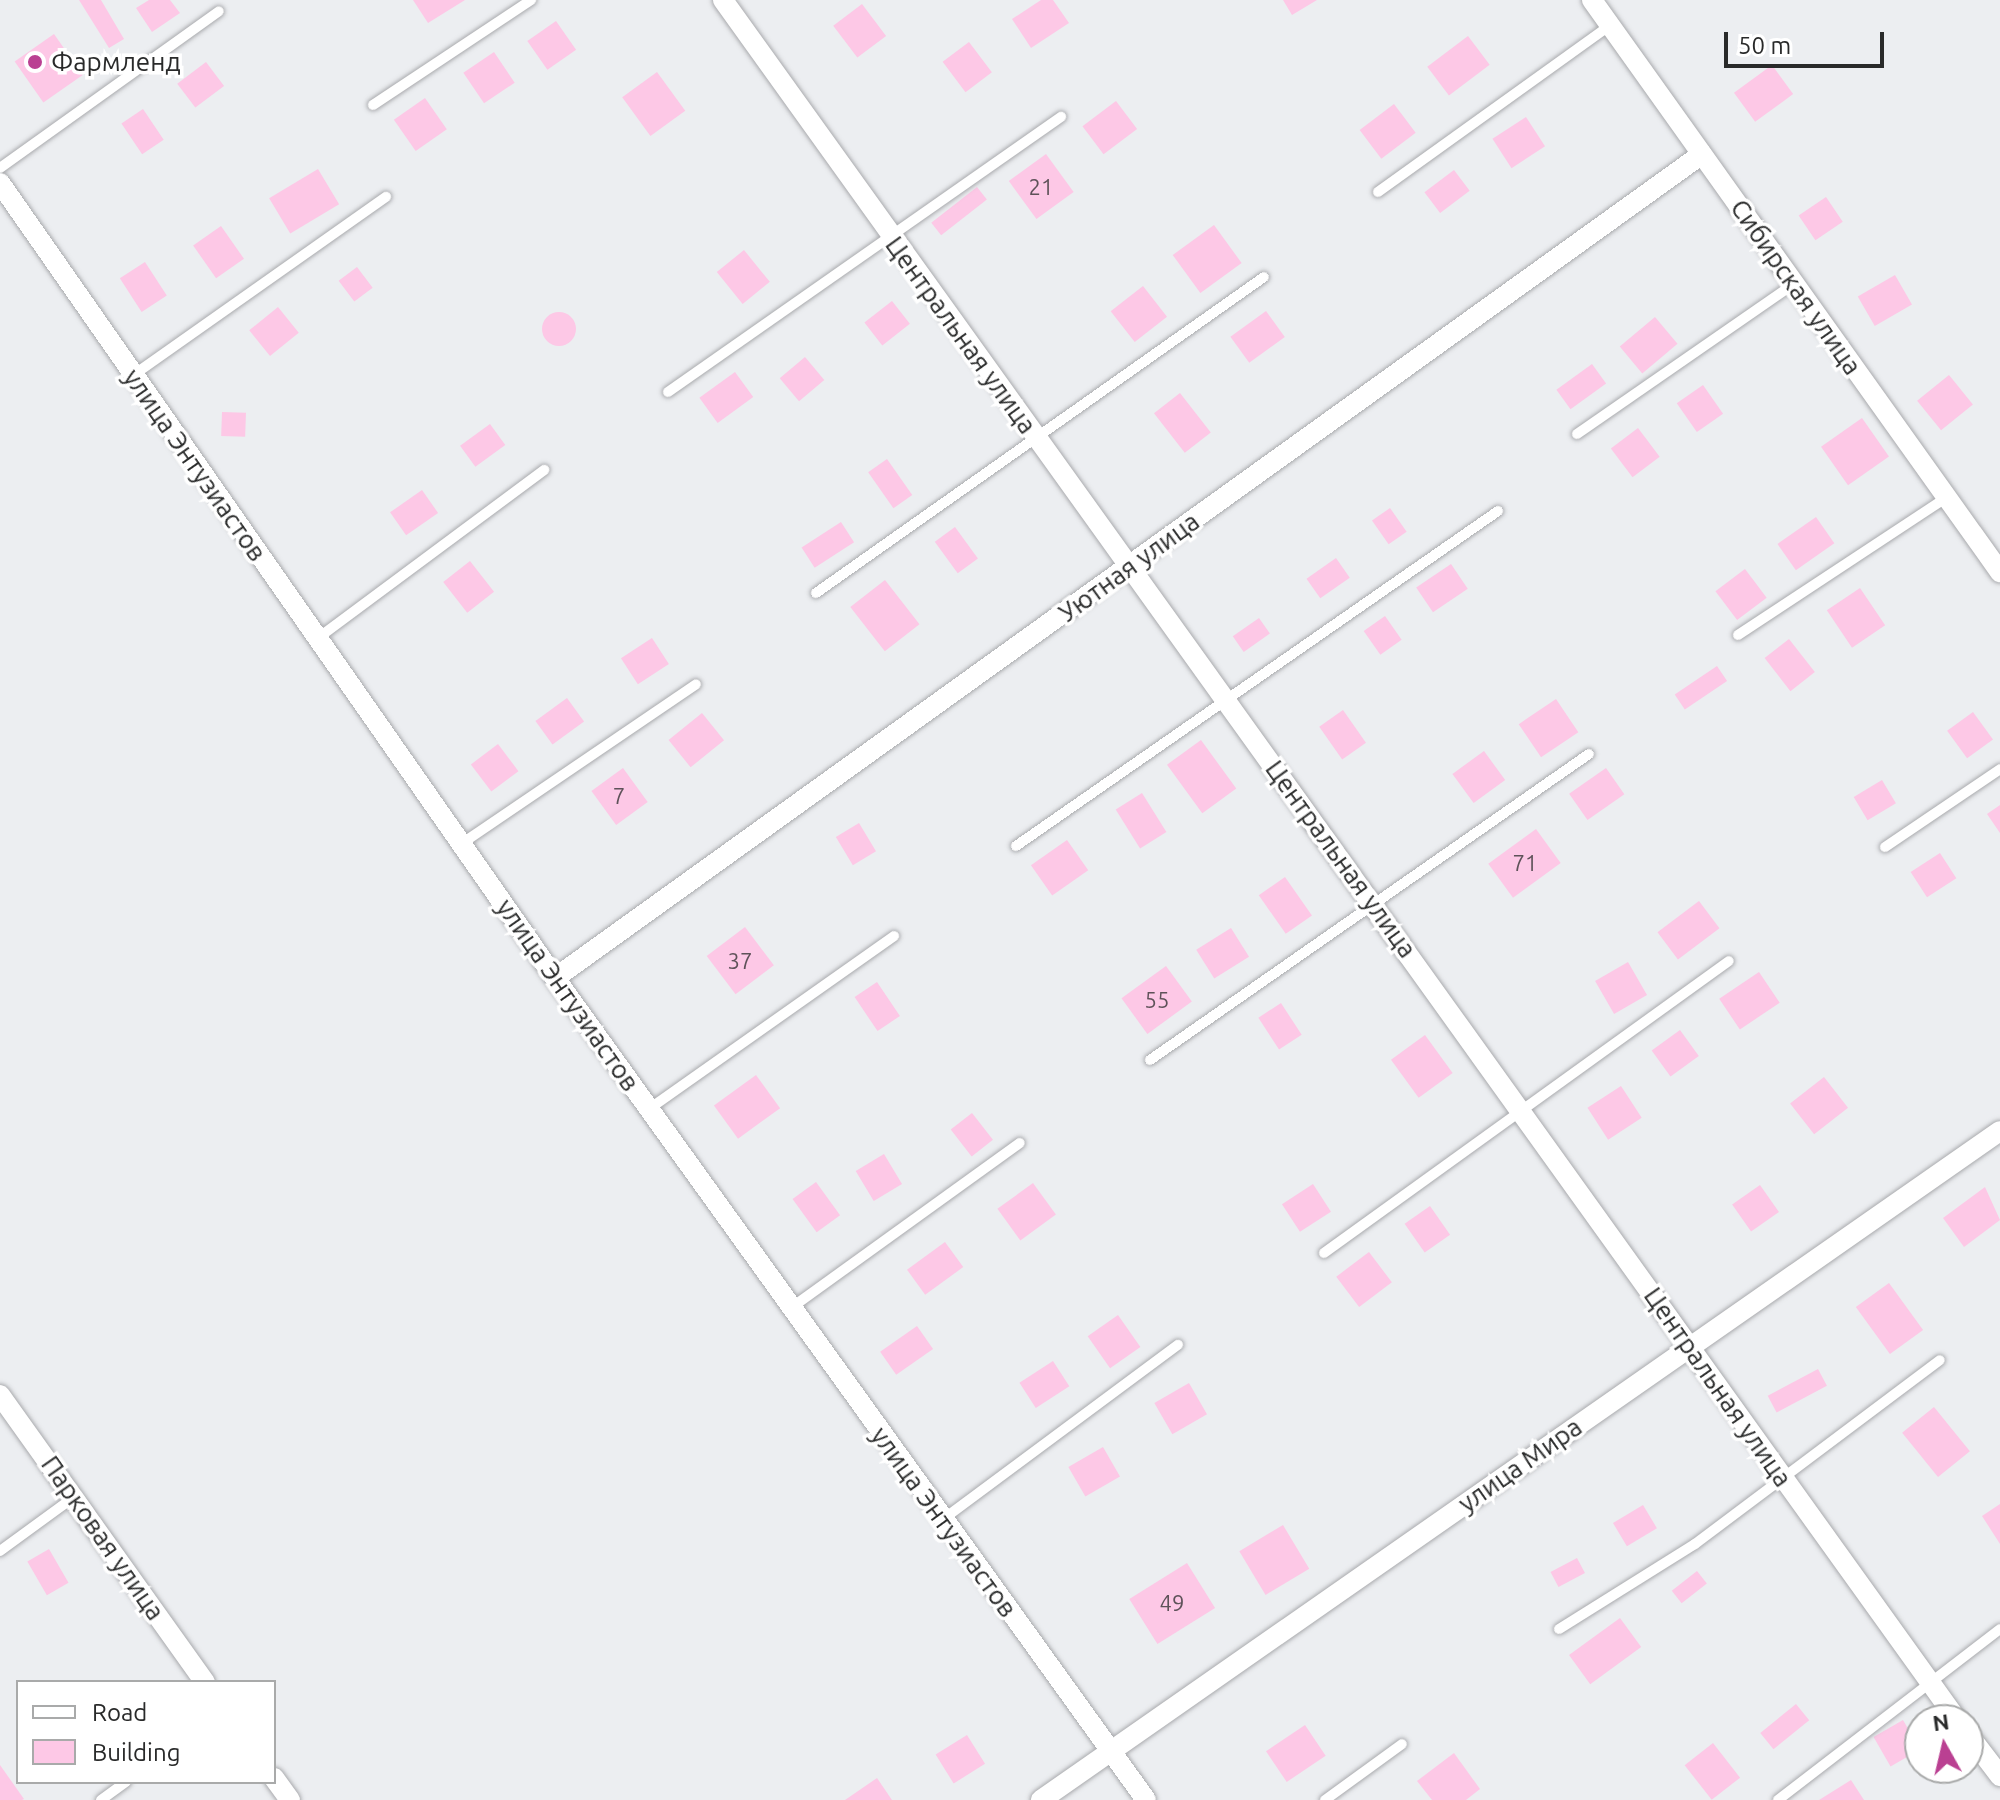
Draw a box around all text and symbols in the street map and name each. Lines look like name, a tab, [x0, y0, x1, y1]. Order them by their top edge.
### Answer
scale bar	[1728, 16, 1888, 66]
text: 50 m	[1738, 32, 1791, 59]
place label: Фармленд	[51, 46, 181, 78]
marker: Фармленд	[26, 53, 44, 71]
house number: 21	[1029, 174, 1053, 200]
street label: Сибирская улица	[1724, 193, 1868, 381]
street label: Центральная улица	[879, 230, 1043, 440]
street label: улица Энтузиастов	[117, 363, 273, 567]
street label: Уютная улица	[1053, 506, 1205, 628]
street label: Центральная улица	[1259, 754, 1423, 964]
house number: 7	[613, 783, 625, 809]
house number: 71	[1513, 850, 1537, 876]
street label: улица Энтузиастов	[490, 893, 646, 1097]
house number: 37	[728, 948, 752, 974]
house number: 55	[1145, 987, 1169, 1013]
street label: Центральная улица	[1637, 1281, 1799, 1493]
street label: улица Мира	[1452, 1411, 1588, 1519]
street label: улица Энтузиастов	[864, 1421, 1024, 1623]
street label: Парковая улица	[35, 1450, 171, 1626]
house number: 49	[1160, 1590, 1184, 1616]
legend	[16, 1680, 276, 1784]
text: Road	[92, 1699, 147, 1726]
north arrow	[1904, 1704, 1984, 1784]
text: N	[1931, 1708, 1951, 1735]
text: Building	[92, 1739, 180, 1766]

